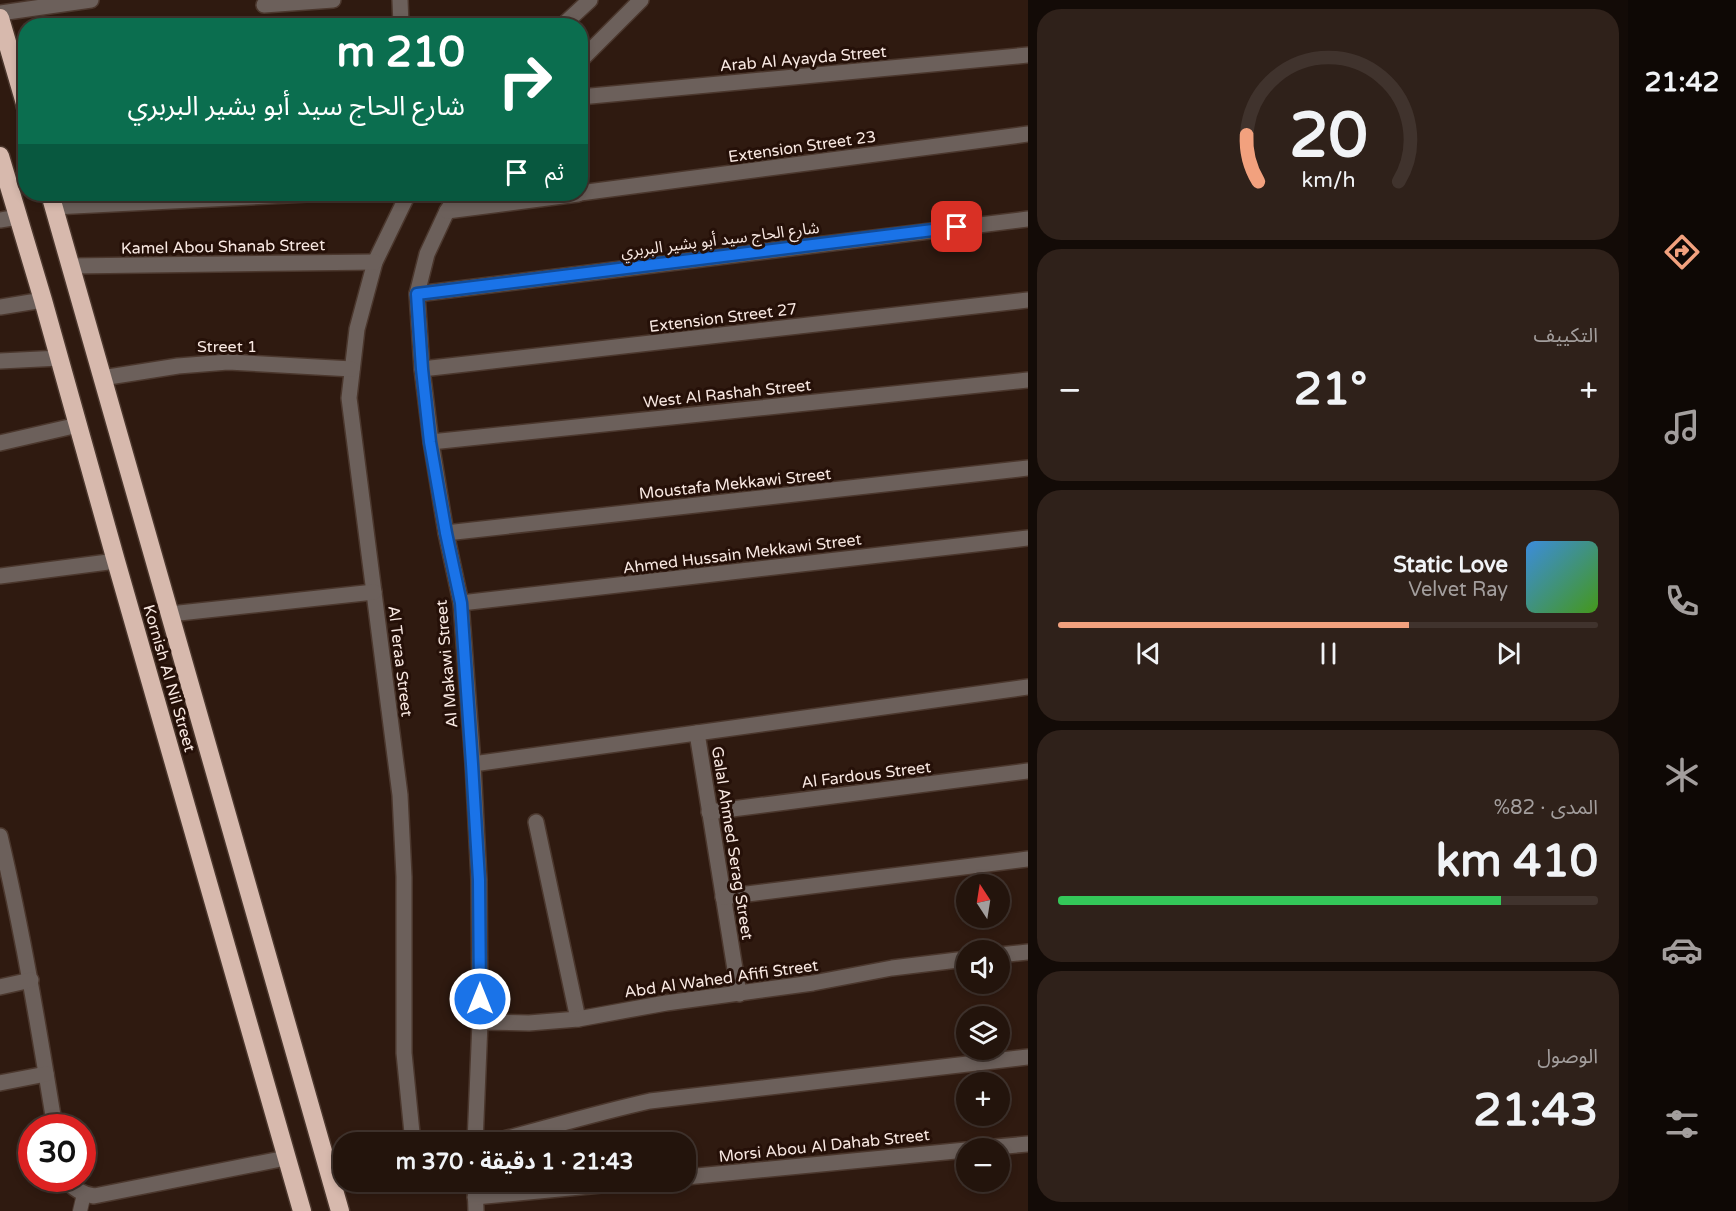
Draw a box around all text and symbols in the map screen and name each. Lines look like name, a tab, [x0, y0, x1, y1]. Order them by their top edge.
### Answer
text: 210 m	[336, 27, 465, 78]
icon: right	[486, 42, 564, 120]
street label: Arab Al Ayayda Street	[719, 42, 887, 76]
text: 21:42	[1645, 66, 1719, 99]
text: شارع الحاج سيد أبو بشير البربري	[128, 90, 465, 123]
text: 20	[1289, 99, 1367, 174]
street label: Extension Street 23	[727, 127, 877, 167]
icon: arrive	[500, 156, 533, 189]
text: ثم	[545, 160, 564, 186]
text: km/h	[1301, 167, 1355, 193]
pin	[931, 201, 982, 252]
icon: arrive	[940, 210, 973, 243]
street label: شارع الحاج سيد أبو بشير البربري	[620, 218, 821, 264]
icon: directions	[1661, 231, 1703, 273]
street label: Kamel Abou Shanab Street	[121, 235, 325, 259]
street label: Extension Street 27	[648, 299, 798, 337]
text: التكييف	[1534, 324, 1598, 348]
street label: Street 1	[197, 337, 257, 357]
text: 21°	[1294, 363, 1367, 417]
text: −	[1058, 371, 1082, 410]
text: +	[1579, 371, 1598, 410]
street label: West Al Rashah Street	[642, 375, 812, 413]
icon: music	[1661, 406, 1703, 448]
street label: Moustafa Mekkawi Street	[638, 464, 832, 504]
street label: Ahmed Hussain Mekkawi Street	[622, 529, 863, 579]
text: Static Love	[1393, 552, 1508, 578]
text: Velvet Ray	[1408, 578, 1508, 602]
icon: phone	[1661, 580, 1703, 622]
street label: Al Makawi Street	[431, 599, 463, 729]
street label: Kornish Al Nil Street	[138, 602, 200, 754]
street label: Al Teraa Street	[383, 604, 417, 718]
icon: previous	[1132, 637, 1165, 670]
icon: pause	[1312, 637, 1345, 670]
icon: next	[1492, 637, 1525, 670]
street label: Galal Ahmed Serag Street	[707, 745, 757, 941]
icon: climate	[1661, 754, 1703, 796]
street label: Al Fardous Street	[800, 757, 932, 793]
text: المدى · 82%	[1494, 796, 1598, 820]
text: 410 km	[1436, 835, 1598, 889]
north arrow	[956, 874, 1010, 928]
map controls	[956, 874, 1010, 1192]
icon: car	[1661, 929, 1703, 971]
button: sound	[956, 940, 1010, 994]
street label: Abd Al Wahed Afifi Street	[623, 955, 819, 1003]
position arrow	[448, 967, 512, 1031]
button: layers	[956, 1006, 1010, 1060]
text: الوصول	[1537, 1045, 1598, 1069]
button: +	[956, 1072, 1010, 1126]
text: 21:43	[1473, 1084, 1598, 1138]
icon: filters	[1661, 1103, 1703, 1145]
speed limit sign: 30	[18, 1114, 96, 1192]
street label: Morsi Abou Al Dahab Street	[718, 1125, 931, 1167]
button: −	[956, 1138, 1010, 1192]
text: 21:43 · 1 دقيقة · 370 m	[396, 1149, 633, 1175]

